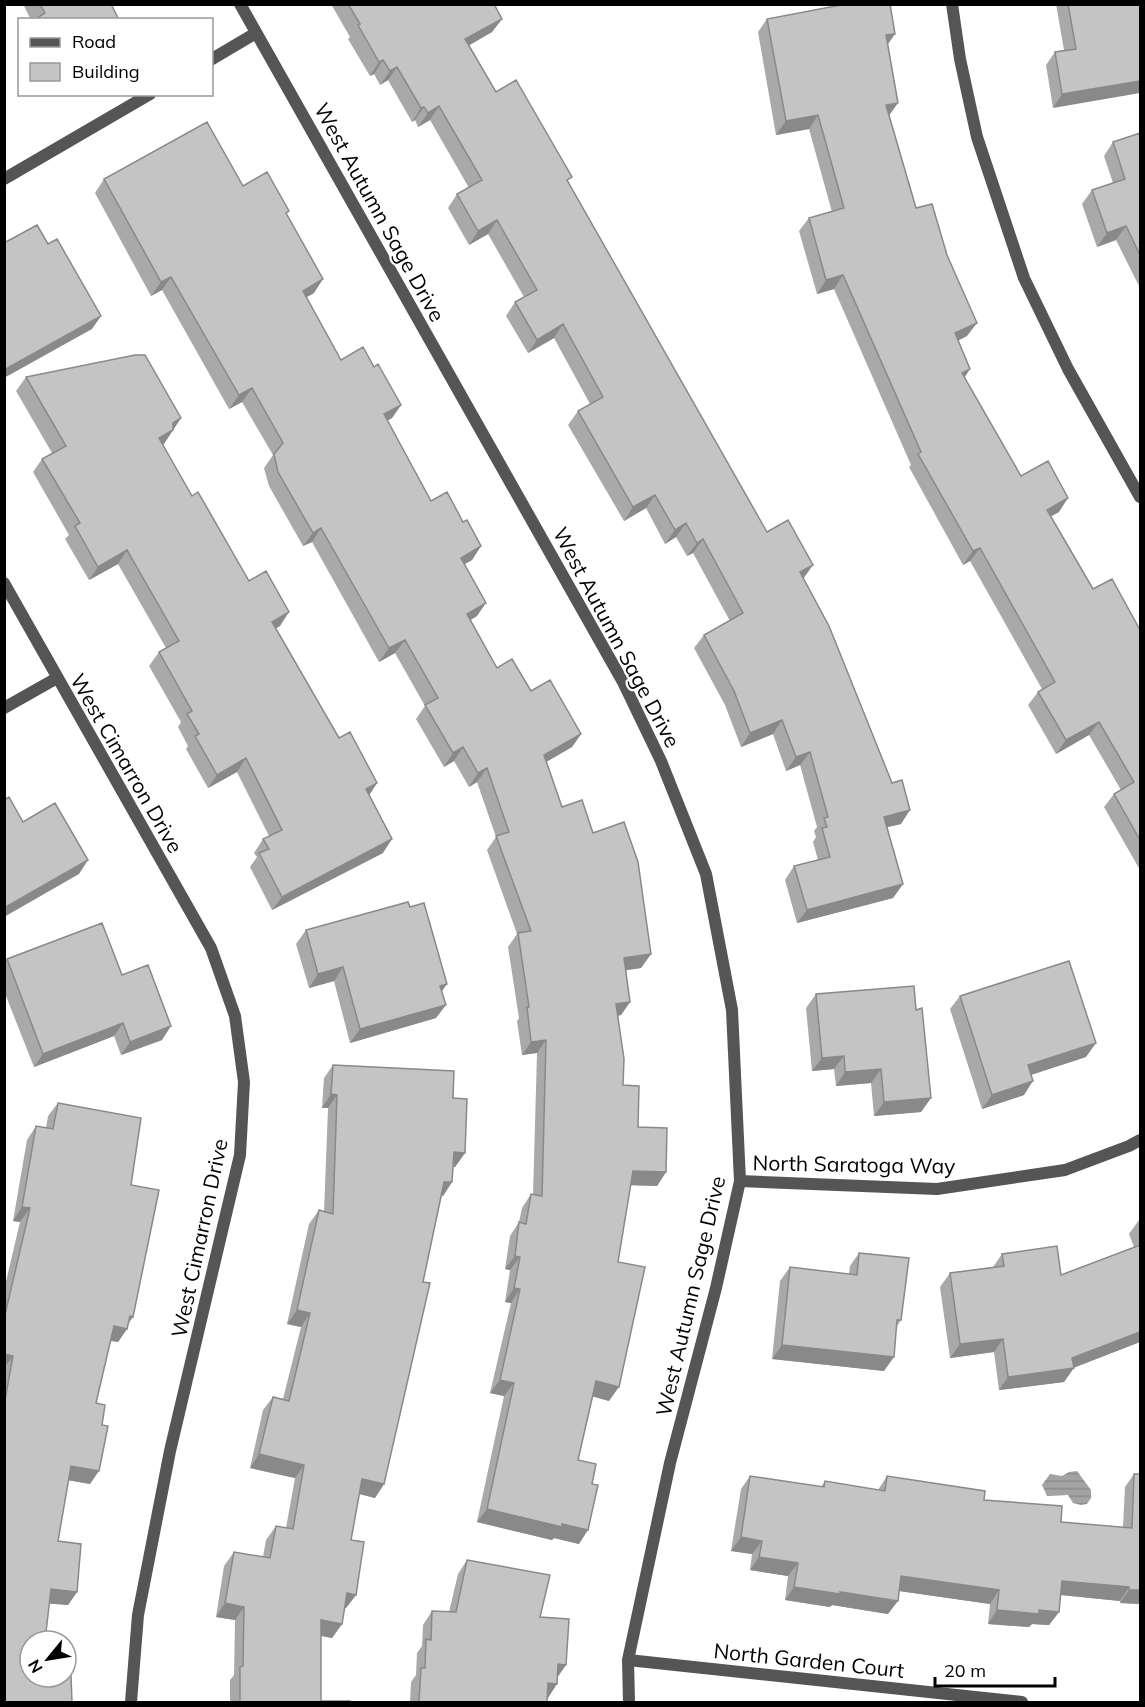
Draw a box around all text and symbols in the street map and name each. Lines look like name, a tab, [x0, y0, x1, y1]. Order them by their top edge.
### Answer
legend	[18, 18, 213, 96]
text: Road	[72, 30, 116, 53]
text: Building	[72, 60, 140, 83]
street label: West Autumn Sage Drive	[309, 98, 451, 326]
street label: West Autumn Sage Drive	[548, 522, 686, 752]
street label: West Cimarron Drive	[65, 669, 189, 857]
street label: West Cimarron Drive	[165, 1136, 233, 1340]
street label: North Saratoga Way	[752, 1149, 956, 1179]
street label: West Autumn Sage Drive	[650, 1173, 730, 1419]
north arrow	[18, 1629, 78, 1689]
street label: North Garden Court	[712, 1637, 906, 1683]
scale bar	[935, 1650, 1055, 1688]
text: N	[23, 1656, 47, 1677]
text: 20 m	[944, 1659, 986, 1682]

